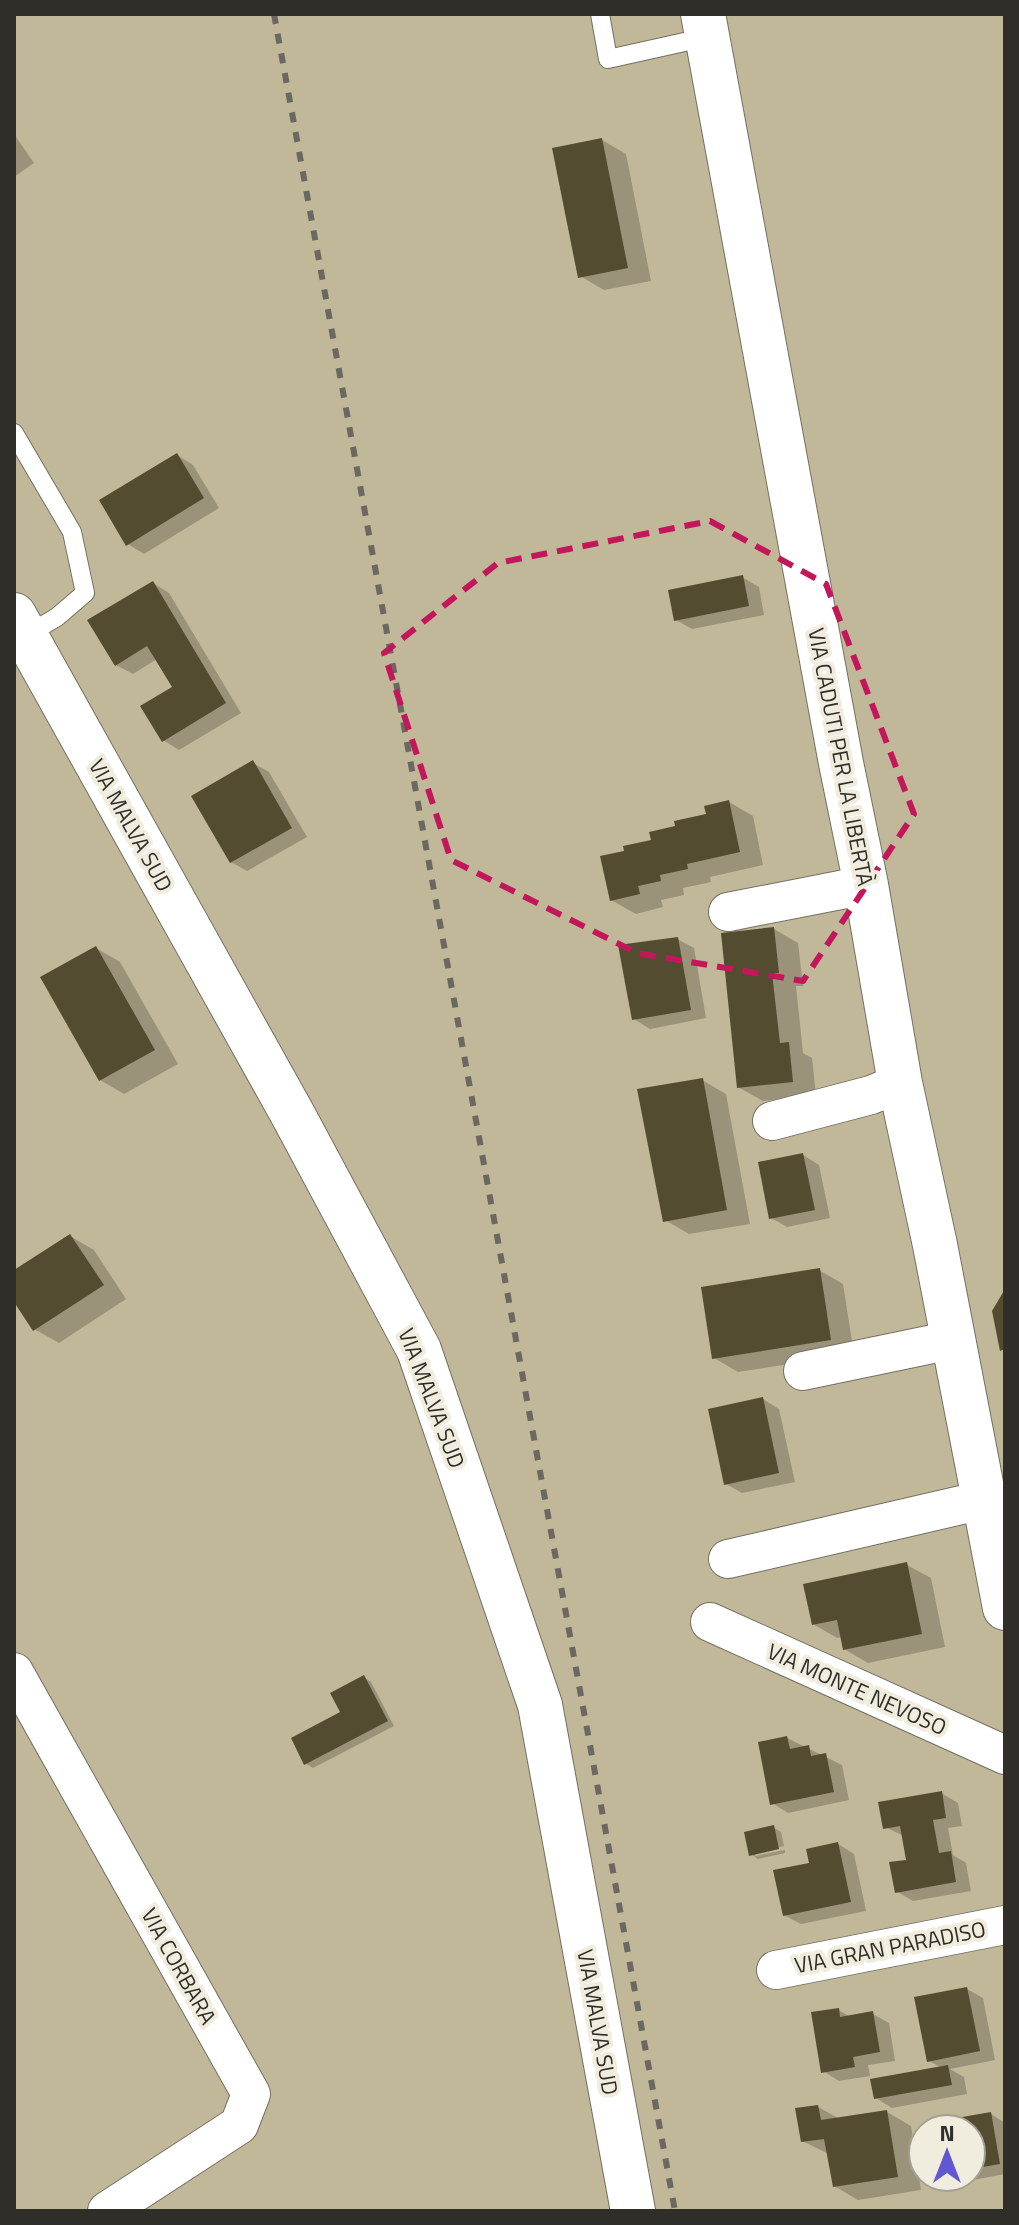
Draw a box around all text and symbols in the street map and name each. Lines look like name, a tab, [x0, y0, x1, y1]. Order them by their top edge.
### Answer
street label: VIA CADUTI PER LA LIBERTÀ	[799, 625, 883, 889]
street label: VIA MALVA SUD	[80, 752, 182, 898]
street label: VIA MALVA SUD	[390, 1323, 474, 1473]
street label: VIA MONTE NEVOSO	[762, 1634, 952, 1744]
street label: VIA CORBARA	[133, 1901, 225, 2031]
street label: VIA GRAN PARADISO	[792, 1912, 988, 1982]
street label: VIA MALVA SUD	[568, 1946, 628, 2098]
north arrow	[907, 2113, 987, 2193]
text: N	[939, 2116, 955, 2150]

